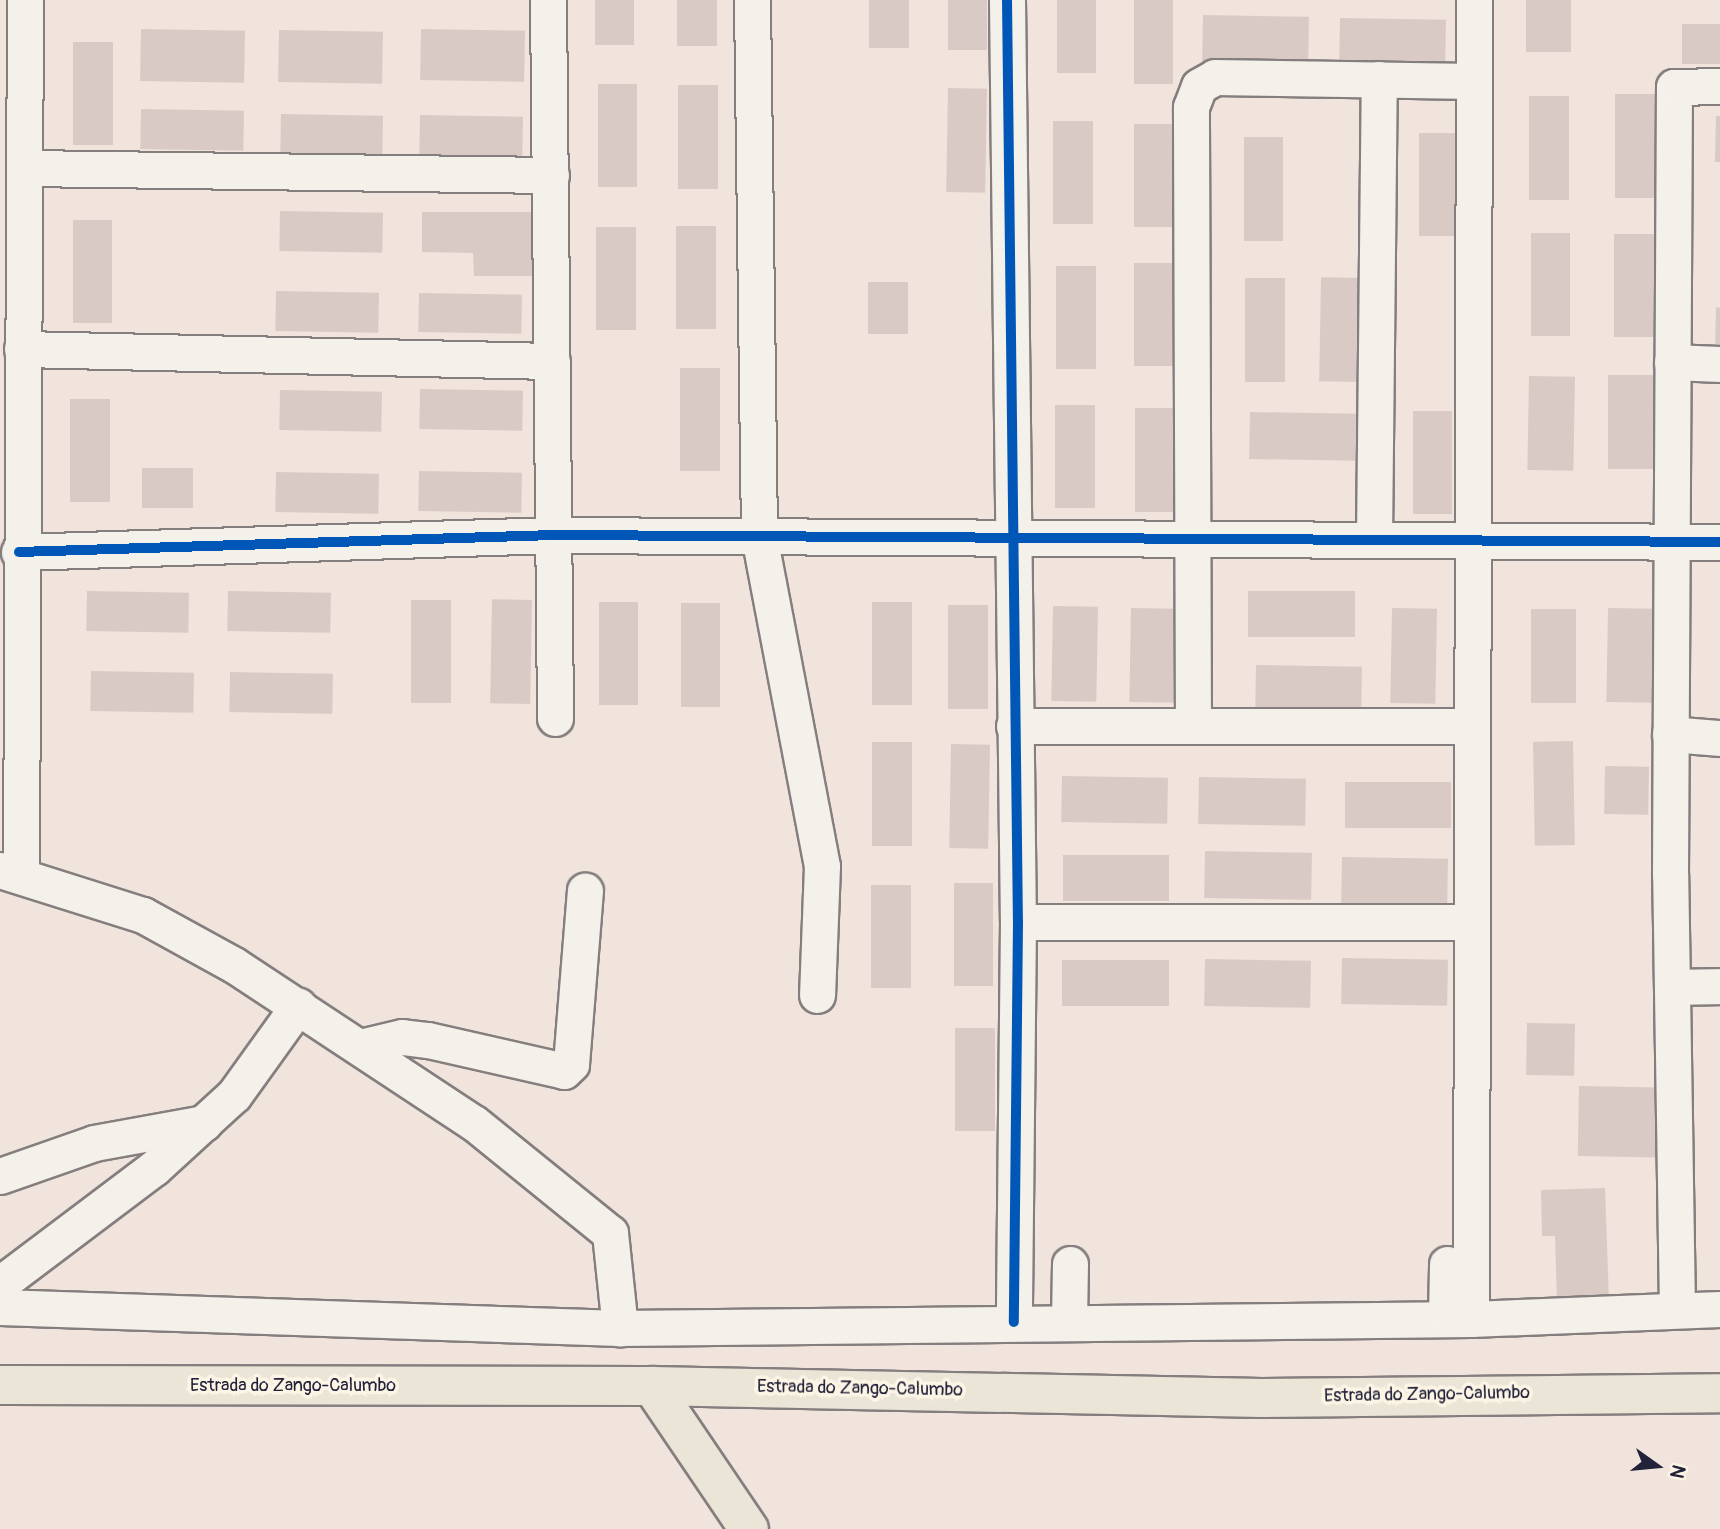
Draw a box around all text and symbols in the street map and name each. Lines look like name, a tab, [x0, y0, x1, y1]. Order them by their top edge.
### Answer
street label: Estrada do Zango-Calumbo	[190, 1375, 396, 1397]
street label: Estrada do Zango-Calumbo	[757, 1376, 963, 1402]
street label: Estrada do Zango-Calumbo	[1324, 1382, 1530, 1408]
north arrow	[1622, 1431, 1692, 1501]
text: N	[1664, 1462, 1691, 1481]

